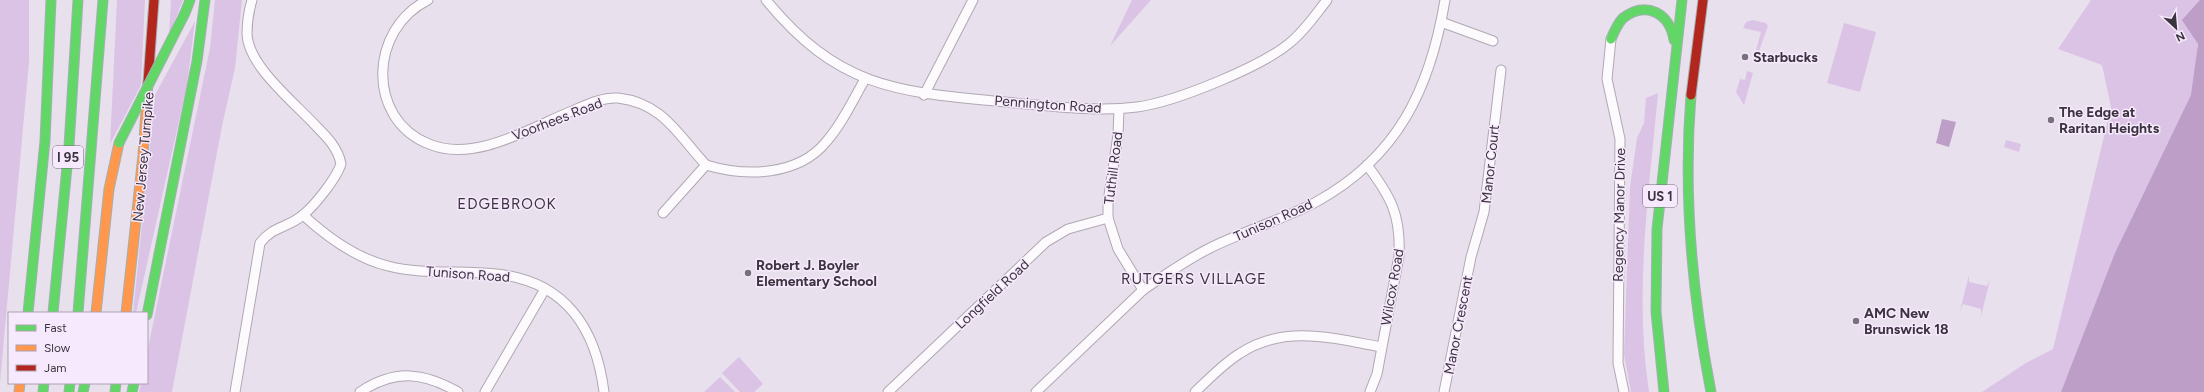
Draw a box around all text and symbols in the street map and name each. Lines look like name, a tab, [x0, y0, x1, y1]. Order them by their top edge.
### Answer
north arrow	[2156, 8, 2196, 48]
text: N	[2173, 29, 2187, 44]
place label: Starbucks	[1753, 49, 1818, 66]
marker: Starbucks	[1740, 52, 1750, 62]
street label: New Jersey Turnpike	[129, 91, 158, 223]
street label: Pennington Road	[994, 92, 1102, 117]
street label: Voorhees Road	[510, 94, 605, 145]
place label: The Edge at Raritan Heights	[2059, 104, 2160, 137]
marker: The Edge at Raritan Heights	[2046, 115, 2056, 125]
street label: Manor Court	[1478, 124, 1503, 204]
street label: Tuthill Road	[1101, 131, 1126, 205]
road number: I 95	[53, 146, 83, 168]
street label: Regency Manor Drive	[1610, 148, 1629, 282]
road number: US 1	[1643, 185, 1677, 207]
district label: EDGEBROOK	[457, 195, 557, 213]
street label: Tunison Road	[1231, 196, 1315, 245]
street label: Wilcox Road	[1377, 247, 1408, 327]
street label: Longfield Road	[952, 256, 1033, 333]
place label: Robert J. Boyler Elementary School	[756, 257, 877, 290]
street label: Tunison Road	[425, 263, 511, 286]
marker: Robert J. Boyler Elementary School	[743, 268, 753, 278]
district label: RUTGERS VILLAGE	[1121, 270, 1267, 288]
street label: Manor Crescent	[1441, 274, 1476, 376]
place label: AMC New Brunswick 18	[1864, 305, 1949, 338]
legend	[8, 312, 148, 384]
marker: AMC New Brunswick 18	[1851, 316, 1861, 326]
text: Fast	[44, 321, 67, 335]
text: Slow	[44, 341, 71, 355]
text: Jam	[44, 361, 67, 375]

